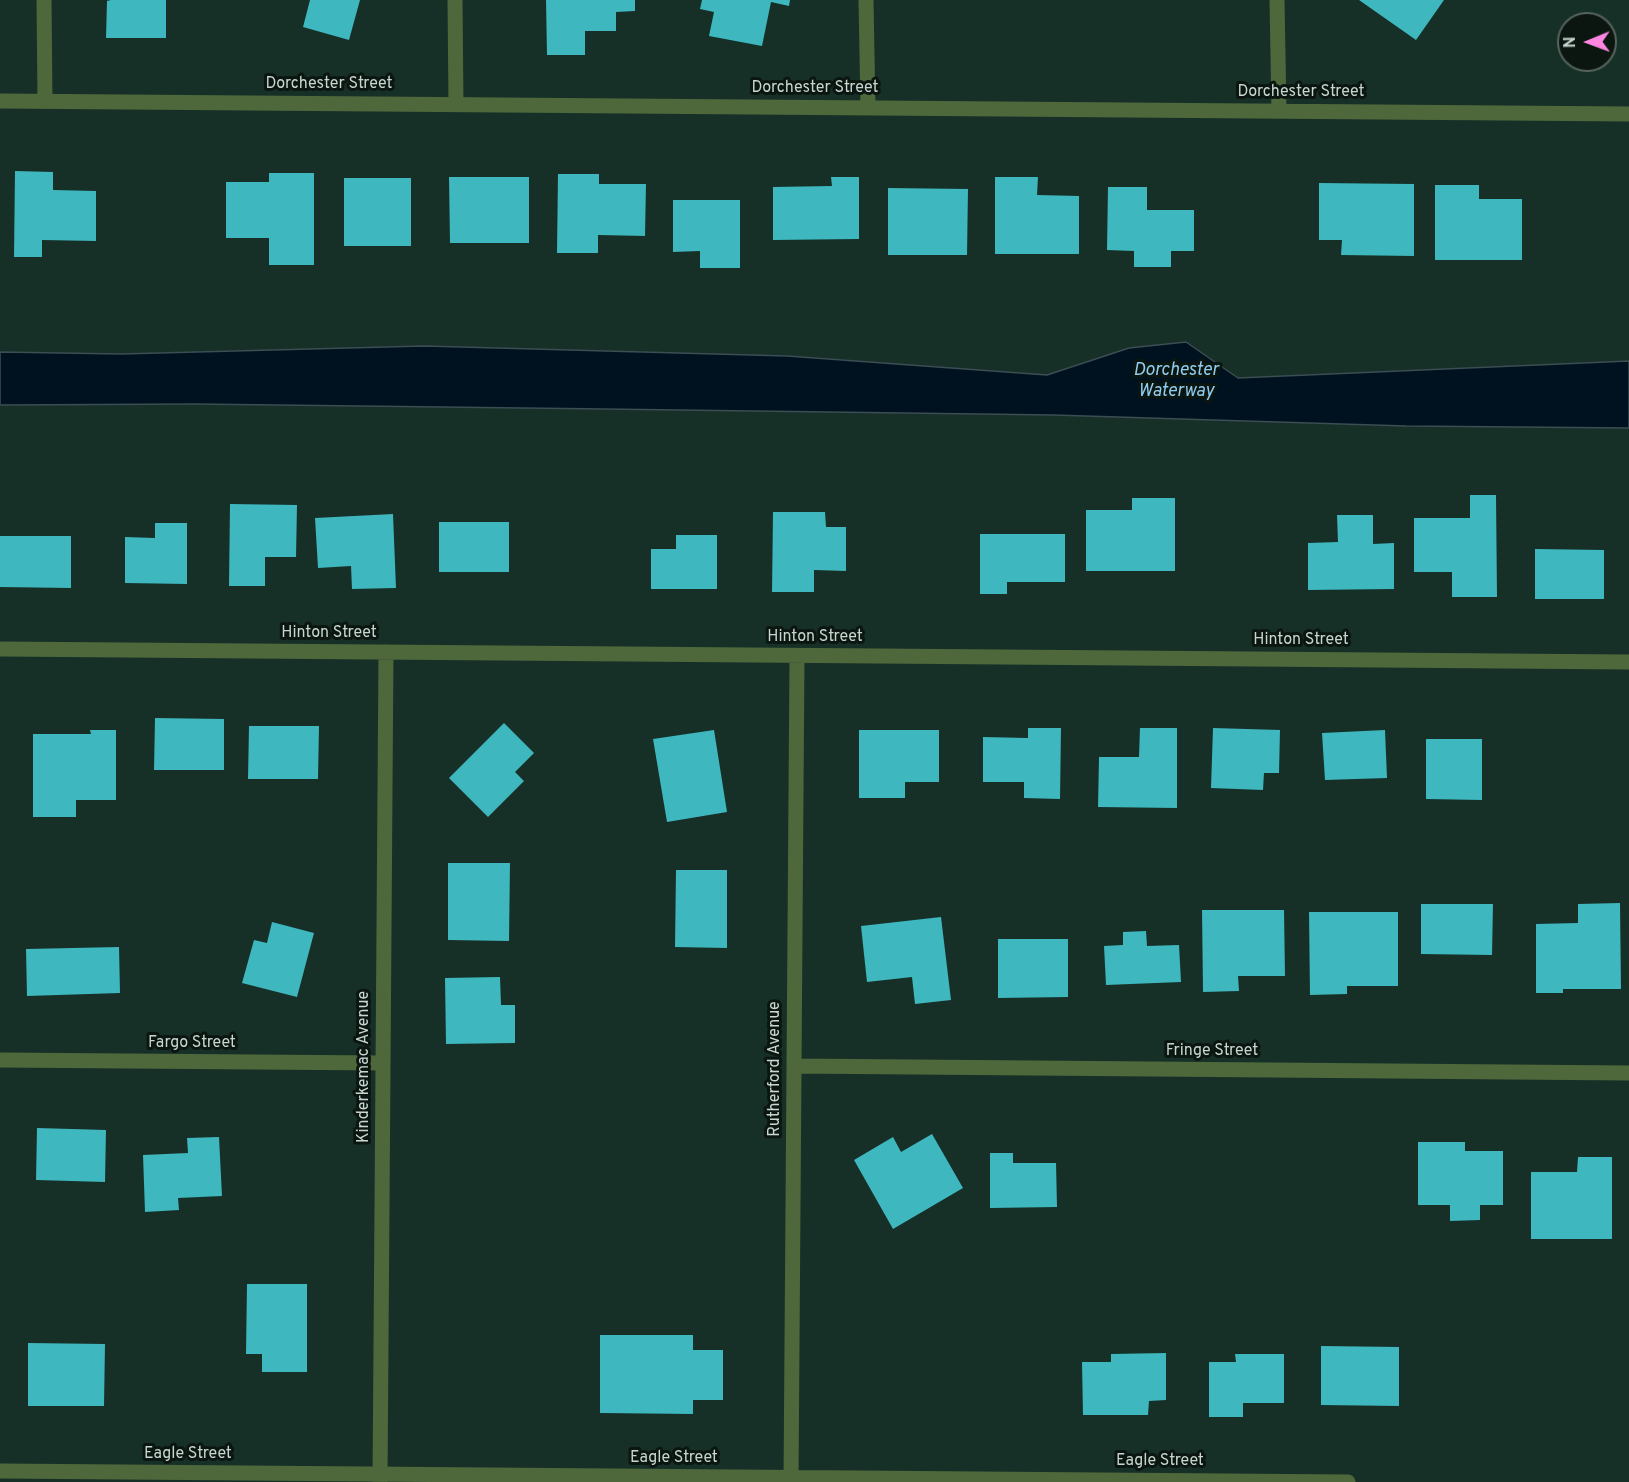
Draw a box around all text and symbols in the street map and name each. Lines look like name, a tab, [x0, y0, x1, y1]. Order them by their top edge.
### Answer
north arrow	[1557, 12, 1617, 72]
text: N	[1561, 36, 1581, 48]
street label: Dorchester Street	[265, 75, 393, 95]
street label: Dorchester Street	[751, 79, 879, 99]
street label: Dorchester Street	[1237, 83, 1365, 103]
water label: Dorchester Waterway	[1133, 360, 1219, 403]
street label: Hinton Street	[281, 624, 377, 644]
street label: Hinton Street	[767, 628, 863, 648]
street label: Hinton Street	[1253, 631, 1349, 651]
street label: Kinderkemac Avenue	[355, 991, 375, 1143]
street label: Rutherford Avenue	[766, 1001, 786, 1137]
street label: Fargo Street	[148, 1034, 236, 1054]
street label: Fringe Street	[1166, 1042, 1258, 1062]
street label: Eagle Street	[144, 1445, 232, 1465]
street label: Eagle Street	[630, 1449, 718, 1469]
street label: Eagle Street	[1116, 1452, 1204, 1472]

